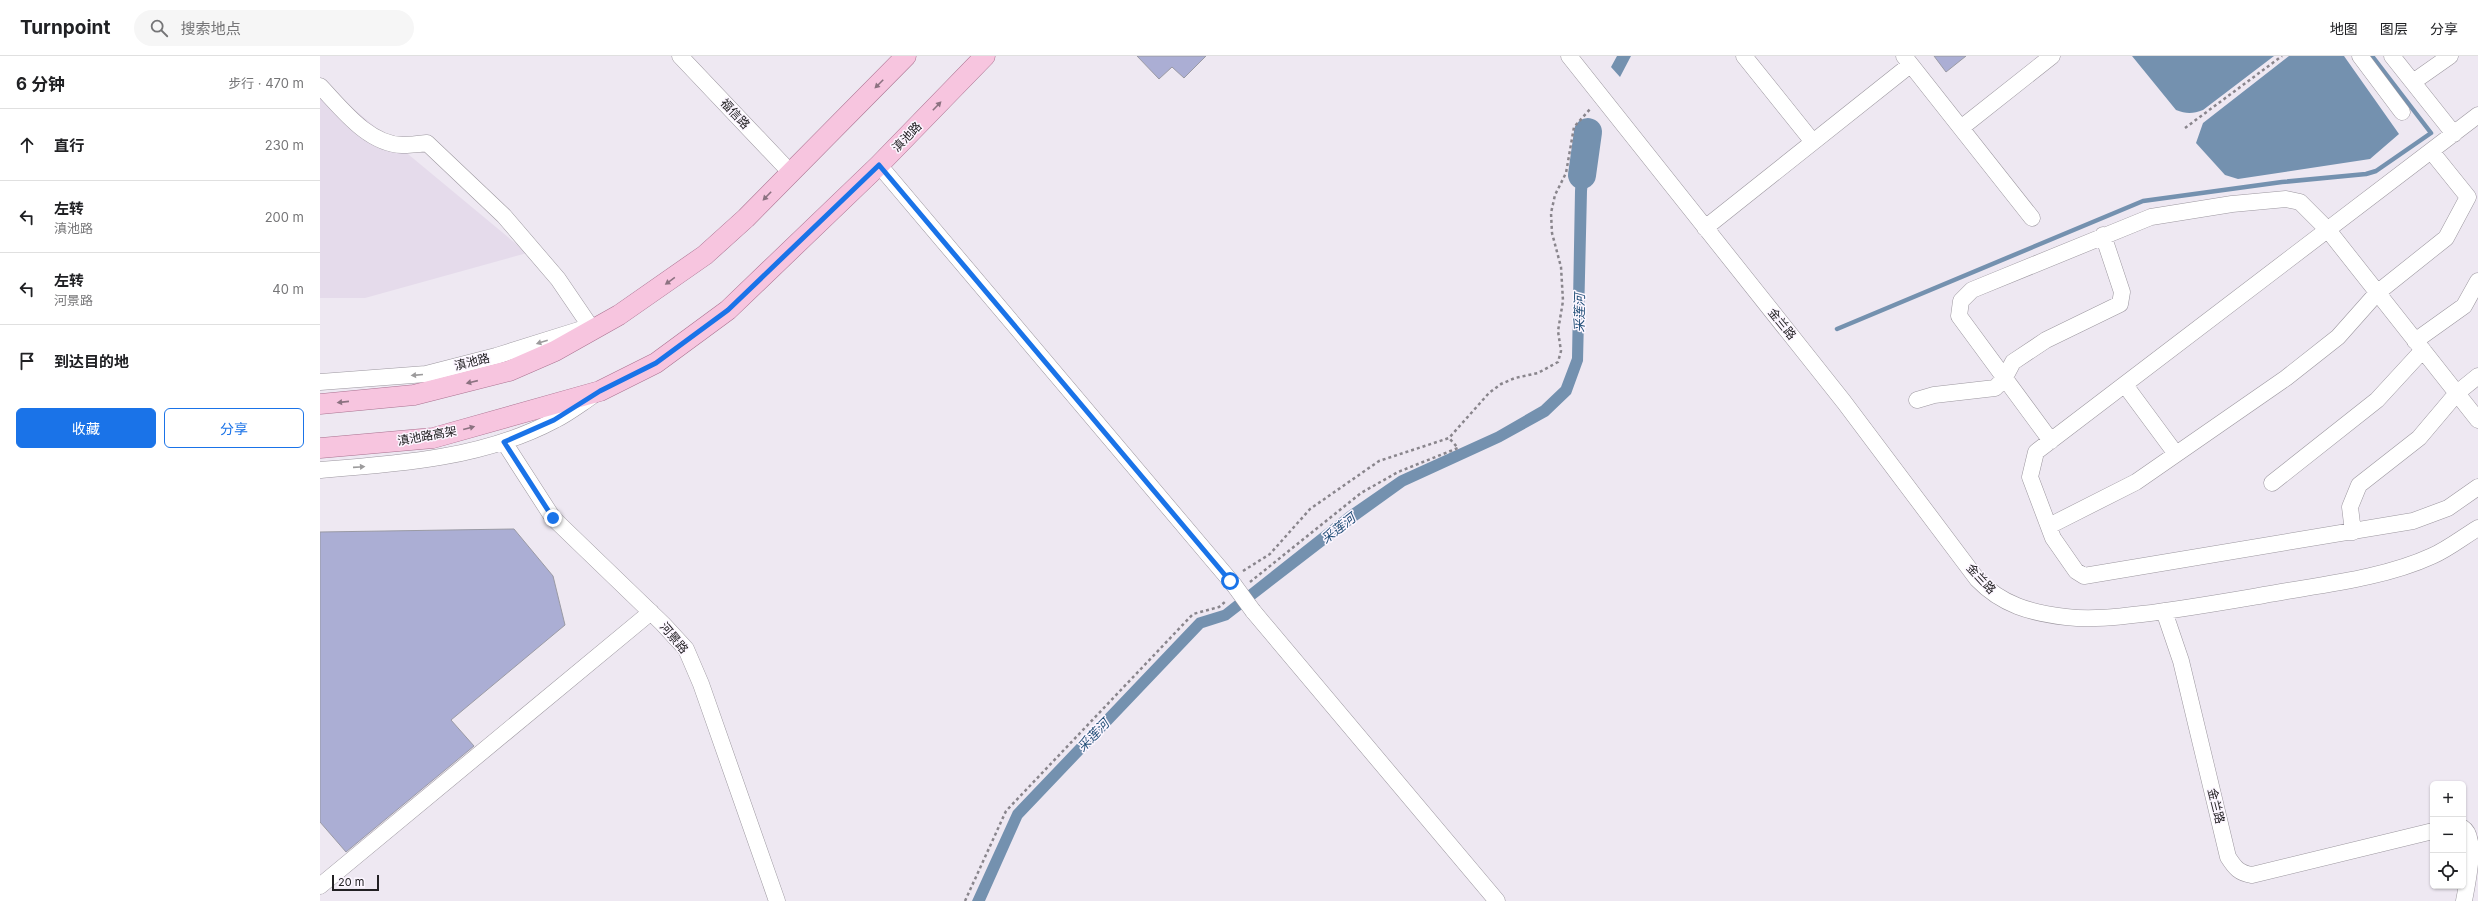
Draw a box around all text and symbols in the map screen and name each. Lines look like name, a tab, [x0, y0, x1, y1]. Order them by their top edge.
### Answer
search box	[134, 10, 414, 46]
text: Turnpoint	[20, 16, 110, 39]
icon: search	[148, 17, 170, 39]
text: 搜索地点	[180, 19, 240, 38]
text: 地图	[2330, 20, 2358, 37]
text: 图层	[2380, 20, 2408, 37]
text: 分享	[2430, 20, 2458, 37]
text: 6 分钟	[16, 74, 65, 94]
text: 步行 · 470 m	[228, 75, 304, 91]
one-way arrow	[874, 79, 884, 89]
street label: 福信路	[718, 95, 753, 132]
one-way arrow	[932, 101, 941, 110]
street label: 滇池路	[889, 118, 925, 155]
icon: ahead	[16, 134, 38, 156]
text: 直行	[54, 136, 84, 155]
text: 230 m	[265, 137, 304, 153]
one-way arrow	[762, 191, 772, 201]
text: 左转	[54, 199, 84, 218]
icon: left	[16, 206, 38, 228]
text: 200 m	[265, 209, 304, 225]
text: 滇池路	[54, 220, 93, 236]
text: 左转	[54, 271, 84, 290]
one-way arrow	[665, 277, 675, 285]
icon: left	[16, 278, 38, 300]
text: 40 m	[272, 281, 304, 297]
water label: 采莲河	[1571, 290, 1587, 333]
text: 河景路	[54, 292, 93, 308]
street label: 金兰路	[1765, 305, 1800, 342]
one-way arrow	[536, 339, 548, 345]
icon: arrive	[16, 350, 38, 372]
street label: 滇池路	[453, 350, 491, 373]
text: 到达目的地	[54, 352, 129, 371]
one-way arrow	[411, 371, 423, 378]
one-way arrow	[465, 379, 477, 385]
one-way arrow	[337, 399, 350, 405]
button: 收藏	[16, 408, 156, 448]
button: 分享	[164, 408, 304, 448]
street label: 滇池路高架	[396, 423, 458, 448]
one-way arrow	[463, 425, 475, 431]
one-way arrow	[353, 464, 365, 471]
water label: 采莲河	[1318, 508, 1361, 546]
route end	[544, 509, 562, 527]
street label: 金兰路	[1964, 560, 1999, 597]
route start	[1221, 572, 1239, 590]
street label: 河景路	[657, 619, 692, 656]
water label: 采莲河	[1074, 713, 1114, 755]
map controls	[2430, 781, 2466, 889]
button: +	[2430, 781, 2466, 817]
street label: 金兰路	[2205, 787, 2228, 825]
button: −	[2430, 817, 2466, 853]
button: locate	[2430, 853, 2466, 889]
scale bar	[332, 873, 379, 892]
text: 20 m	[338, 875, 364, 889]

